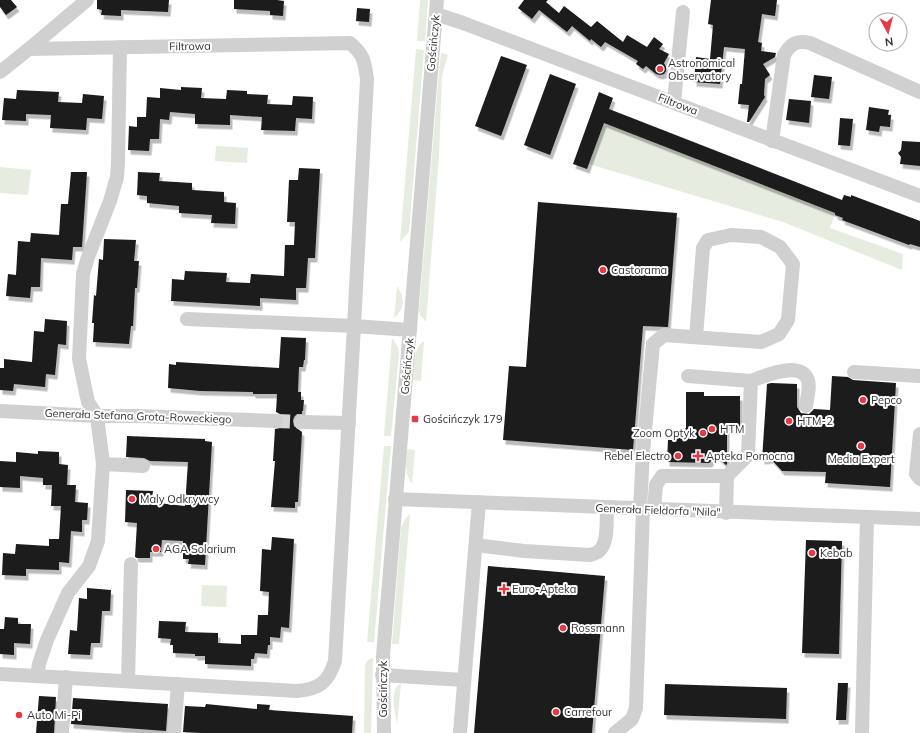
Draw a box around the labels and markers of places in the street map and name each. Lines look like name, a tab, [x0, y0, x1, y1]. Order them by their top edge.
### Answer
place label: Astronomical Observatory	[668, 56, 735, 83]
marker: Astronomical Observatory	[655, 64, 665, 74]
place label: Castorama	[611, 263, 667, 277]
marker: Castorama	[598, 265, 608, 275]
place label: Pepco	[871, 393, 902, 407]
marker: Pepco	[858, 395, 868, 405]
place label: Gościńczyk 179	[423, 412, 503, 426]
marker: Gościńczyk 179	[410, 414, 420, 424]
place label: HTM-2	[797, 414, 833, 428]
marker: HTM-2	[784, 416, 794, 426]
place label: HTM	[720, 422, 745, 436]
marker: HTM	[707, 424, 717, 434]
place label: Zoom Optyk	[633, 426, 695, 440]
marker: Zoom Optyk	[698, 428, 708, 438]
marker: Media Expert	[856, 441, 866, 451]
place label: Rebel Electro	[604, 449, 670, 463]
place label: Apteka Pomocna	[706, 449, 793, 463]
marker: Rebel Electro	[673, 451, 683, 461]
marker: Apteka Pomocna	[693, 451, 703, 461]
place label: Media Expert	[827, 452, 895, 466]
place label: Maly Odkrywcy	[140, 492, 219, 506]
marker: Maly Odkrywcy	[127, 494, 137, 504]
place label: AGA Solarium	[164, 542, 236, 556]
marker: AGA Solarium	[151, 544, 161, 554]
place label: Kebab	[820, 546, 853, 560]
marker: Kebab	[807, 548, 817, 558]
place label: Euro-Apteka	[512, 582, 576, 596]
marker: Euro-Apteka	[499, 584, 509, 594]
place label: Rossmann	[571, 621, 625, 635]
marker: Rossmann	[558, 623, 568, 633]
place label: Carrefour	[564, 705, 612, 719]
marker: Carrefour	[551, 707, 561, 717]
place label: Auto Mi-Pi	[27, 708, 81, 722]
marker: Auto Mi-Pi	[14, 710, 24, 720]

